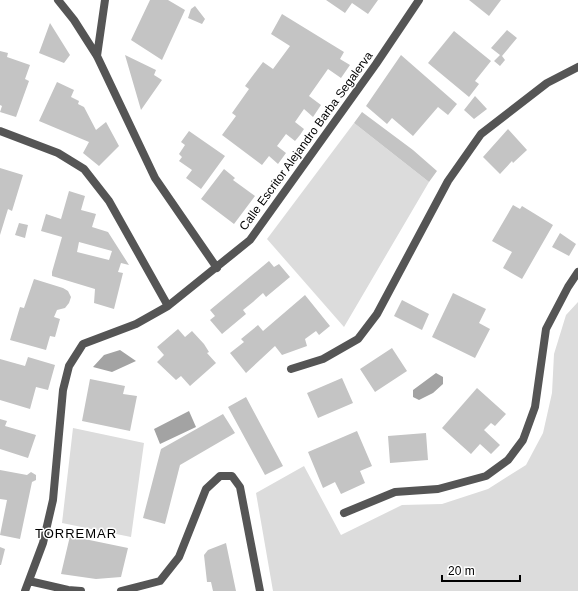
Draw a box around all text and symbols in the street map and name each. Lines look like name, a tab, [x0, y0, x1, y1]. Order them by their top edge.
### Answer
street label: Calle Escritor Alejandro Barba Segalerva	[236, 49, 376, 233]
district label: TORREMAR	[35, 526, 117, 541]
scale bar	[442, 557, 520, 583]
text: 20 m	[448, 564, 475, 578]

